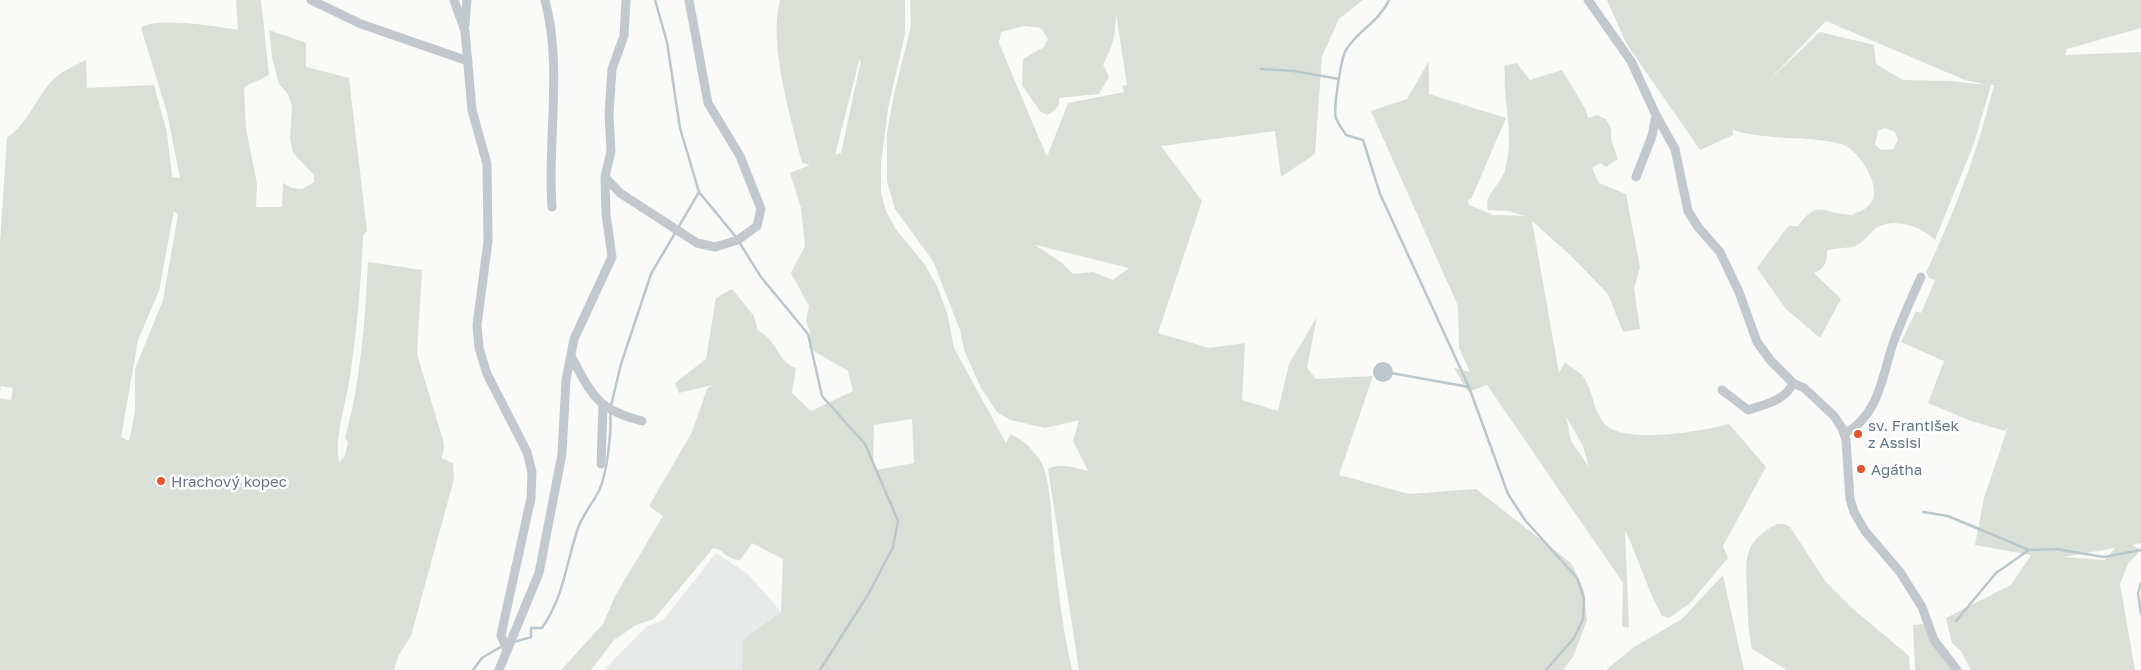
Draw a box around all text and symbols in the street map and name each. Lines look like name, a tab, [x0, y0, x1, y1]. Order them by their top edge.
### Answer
place label: sv. František z Assisi	[1868, 416, 1960, 451]
marker: sv. František z Assisi	[1852, 428, 1864, 440]
place label: Agátha	[1871, 460, 1922, 478]
marker: Agátha	[1855, 463, 1867, 475]
place label: Hrachový kopec	[171, 472, 287, 490]
marker: Hrachový kopec	[155, 475, 167, 487]

